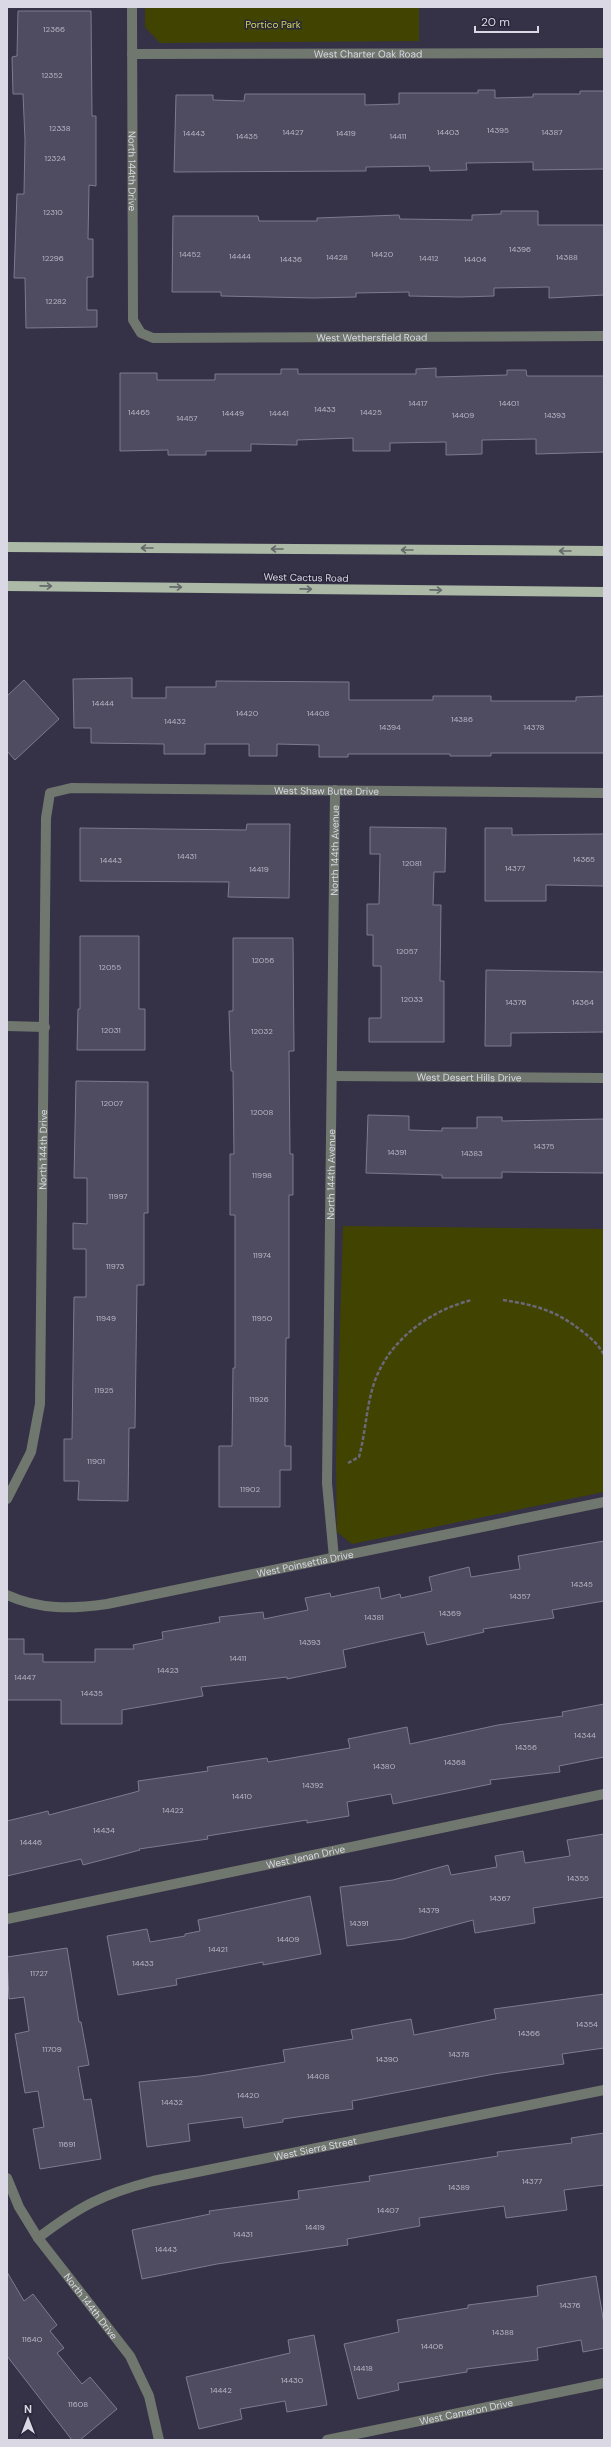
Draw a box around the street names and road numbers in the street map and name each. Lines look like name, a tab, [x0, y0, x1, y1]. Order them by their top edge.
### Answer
street label: West Charter Oak Road	[314, 47, 422, 61]
street label: North 144th Drive	[125, 131, 139, 211]
street label: West Wethersfield Road	[316, 331, 427, 344]
street label: West Cactus Road	[263, 570, 349, 585]
street label: West Shaw Butte Drive	[274, 784, 379, 798]
street label: North 144th Avenue	[328, 805, 342, 896]
street label: West Desert Hills Drive	[416, 1071, 522, 1084]
street label: North 144th Drive	[36, 1109, 50, 1190]
street label: North 144th Avenue	[324, 1129, 338, 1220]
street label: West Poinsettia Drive	[256, 1548, 355, 1580]
street label: West Jenan Drive	[265, 1842, 347, 1872]
street label: West Sierra Street	[273, 2134, 358, 2163]
street label: North 144th Drive	[61, 2271, 121, 2342]
street label: West Cameron Drive	[418, 2396, 514, 2428]

